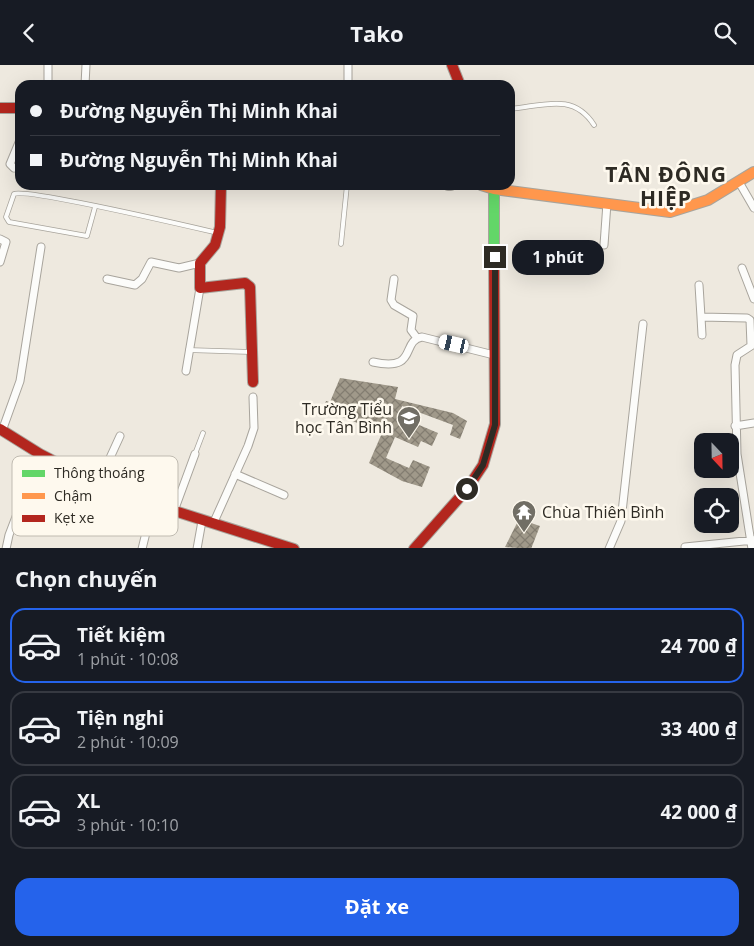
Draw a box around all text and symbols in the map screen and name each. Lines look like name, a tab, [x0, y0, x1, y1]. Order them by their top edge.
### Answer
text: Tako	[350, 18, 404, 48]
icon: back	[15, 19, 43, 47]
icon: search	[711, 19, 739, 47]
text: Đường Nguyễn Thị Minh Khai	[60, 98, 338, 124]
text: Đường Nguyễn Thị Minh Khai	[60, 147, 338, 173]
district label: TÂN ĐÔNG HIỆP	[605, 160, 727, 212]
callout: 1 phút	[512, 239, 605, 275]
route end	[484, 246, 506, 268]
text: 1 phút	[532, 246, 584, 268]
car	[437, 333, 470, 355]
place label: Trường Tiểu học Tân Bình	[295, 398, 392, 438]
school or university icon: Trường Tiểu học Tân Bình	[396, 405, 422, 439]
north arrow	[694, 433, 739, 477]
map controls	[694, 433, 739, 533]
legend	[12, 456, 178, 536]
text: Thông thoáng	[54, 463, 145, 482]
route start	[456, 478, 478, 500]
text: Chậm	[54, 486, 92, 505]
button: locate	[694, 488, 739, 533]
temple icon: Chùa Thiên Bình	[511, 499, 537, 533]
place label: Chùa Thiên Bình	[542, 501, 664, 523]
text: Kẹt xe	[54, 508, 94, 527]
text: Chọn chuyến	[15, 563, 157, 593]
text: Tiết kiệm	[77, 622, 166, 648]
icon: car	[17, 623, 62, 668]
text: 24 700 ₫	[660, 633, 737, 659]
text: 1 phút · 10:08	[77, 648, 179, 670]
text: Tiện nghi	[77, 705, 164, 731]
icon: car	[17, 706, 62, 751]
text: 33 400 ₫	[660, 716, 737, 742]
text: 2 phút · 10:09	[77, 731, 179, 753]
text: XL	[77, 788, 100, 814]
icon: car	[17, 789, 62, 834]
text: 42 000 ₫	[660, 799, 737, 825]
text: 3 phút · 10:10	[77, 814, 179, 836]
button: Đặt xe	[15, 878, 739, 936]

